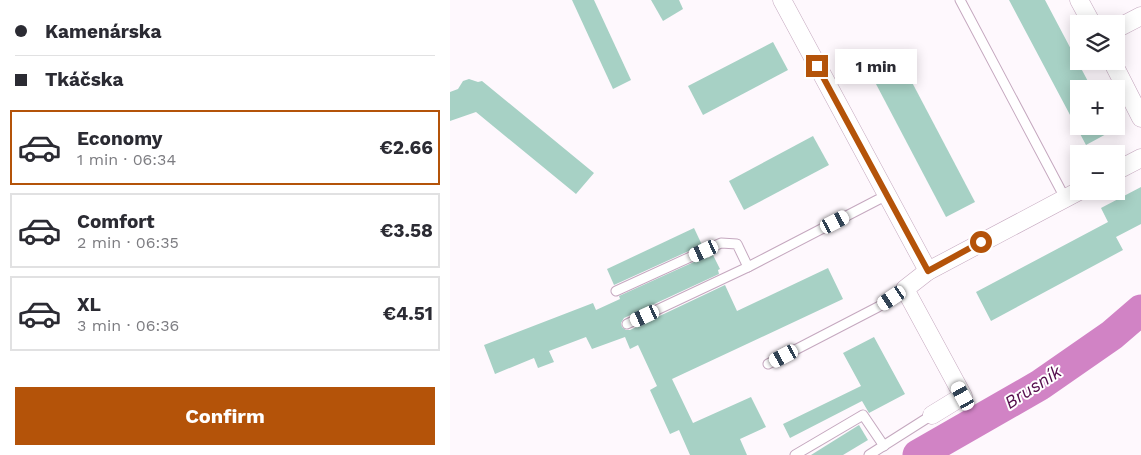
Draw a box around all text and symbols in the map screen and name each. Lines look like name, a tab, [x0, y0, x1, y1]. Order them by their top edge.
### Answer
map controls	[1070, 15, 1125, 200]
button: layers	[1070, 15, 1125, 70]
text: Kamenárska	[45, 20, 162, 43]
callout: 1 min	[834, 48, 917, 84]
route end	[806, 55, 828, 77]
text: 1 min	[855, 57, 897, 76]
text: Tkáčska	[45, 68, 124, 91]
button: +	[1070, 80, 1125, 135]
icon: car	[17, 125, 62, 170]
text: Economy	[77, 127, 162, 150]
text: €2.66	[380, 136, 433, 159]
button: −	[1070, 145, 1125, 200]
text: 1 min · 06:34	[77, 150, 176, 169]
icon: car	[17, 208, 62, 253]
car	[818, 209, 851, 235]
text: Comfort	[77, 210, 155, 233]
text: €3.58	[380, 219, 433, 242]
route start	[970, 231, 992, 253]
text: 2 min · 06:35	[77, 233, 179, 252]
car	[687, 238, 720, 264]
car	[875, 283, 908, 313]
icon: car	[17, 291, 62, 336]
text: XL	[77, 293, 101, 316]
text: €4.51	[383, 302, 433, 325]
car	[628, 303, 661, 329]
text: 3 min · 06:36	[77, 316, 179, 335]
car	[767, 342, 800, 370]
water label: Brusník	[1000, 360, 1066, 413]
car	[949, 379, 976, 413]
button: Confirm	[15, 387, 435, 445]

